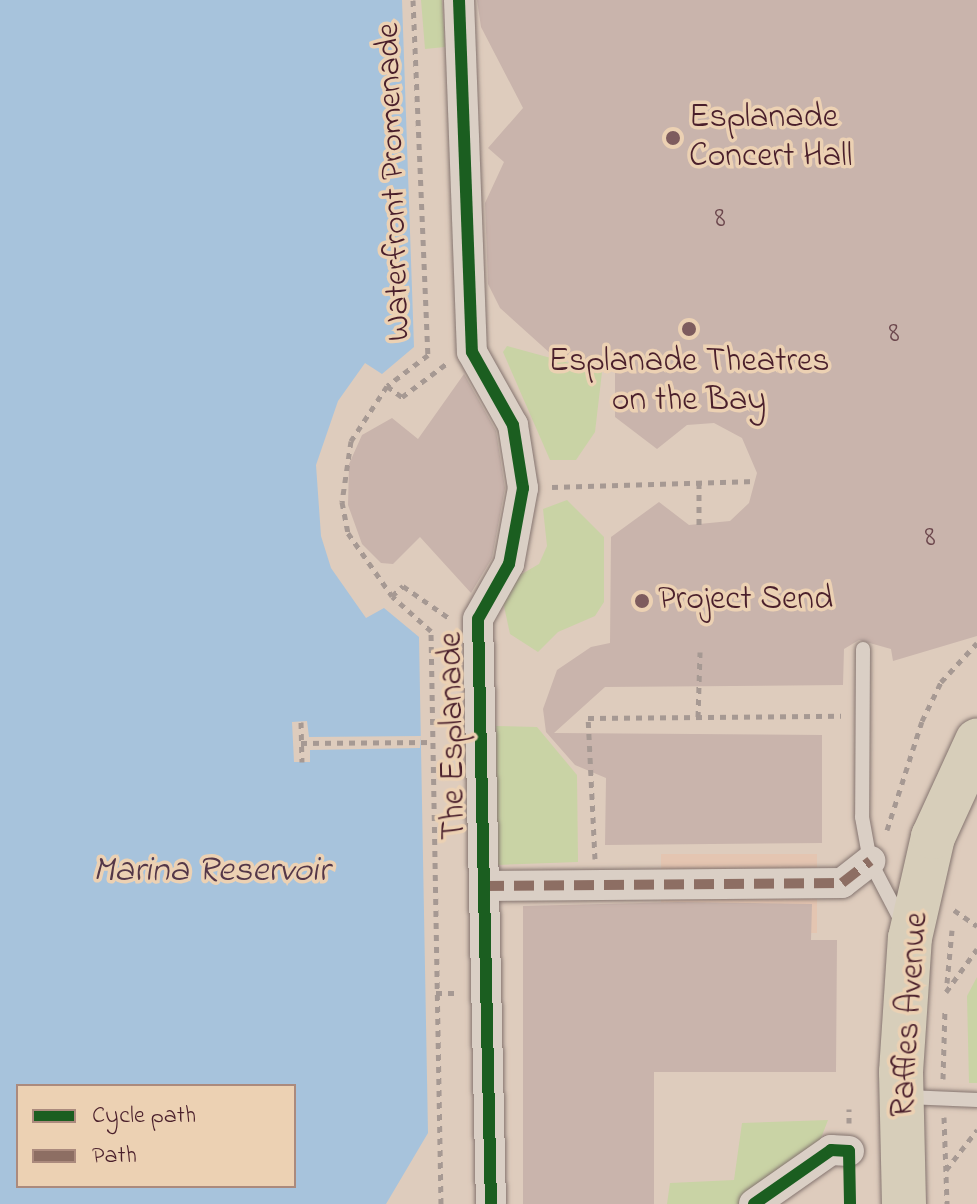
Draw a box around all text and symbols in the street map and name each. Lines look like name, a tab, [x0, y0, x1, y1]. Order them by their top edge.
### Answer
street label: Waterfront Promenade	[369, 22, 421, 342]
place label: Esplanade Concert Hall	[689, 98, 852, 178]
marker: Esplanade Concert Hall	[664, 129, 682, 147]
house number: 8	[714, 201, 726, 237]
house number: 8	[888, 316, 900, 352]
marker: Esplanade Theatres on the Bay	[680, 320, 698, 338]
place label: Esplanade Theatres on the Bay	[548, 342, 830, 422]
house number: 8	[924, 520, 936, 556]
place label: Project Send	[658, 581, 833, 621]
marker: Project Send	[633, 592, 651, 610]
street label: The Esplanade	[432, 632, 476, 840]
water label: Marina Reservoir	[92, 850, 330, 894]
street label: Raffles Avenue	[883, 911, 939, 1119]
legend	[16, 1084, 296, 1188]
text: Cycle path	[92, 1099, 196, 1134]
text: Path	[92, 1139, 137, 1174]

